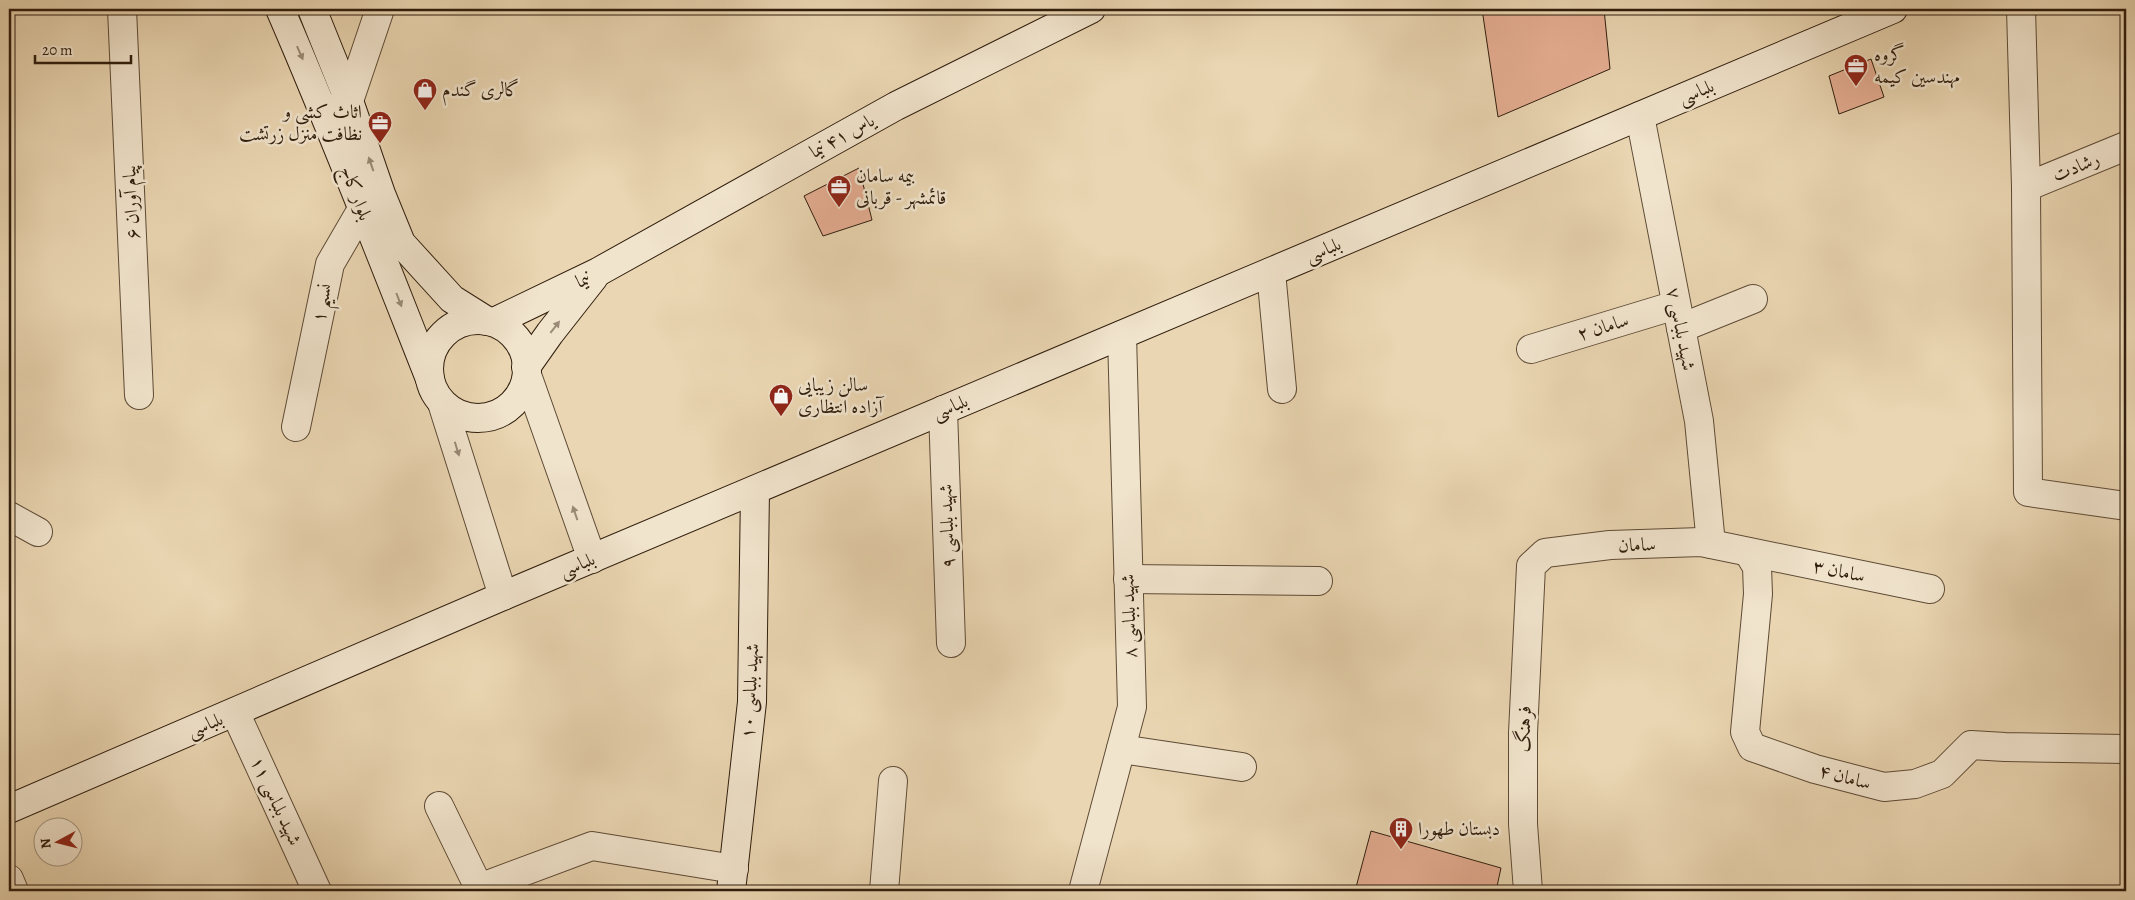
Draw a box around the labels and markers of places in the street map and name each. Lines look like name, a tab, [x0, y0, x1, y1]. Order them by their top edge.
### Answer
place label: گروه مهندسین کیمه	[1874, 42, 1960, 90]
office icon: گروه مهندسین کیمه	[1843, 53, 1869, 87]
shop icon: گالری گندم	[412, 77, 438, 111]
place label: گالری گندم	[442, 77, 519, 106]
place label: اثاث کشی و نظافت منزل زرتشت	[239, 99, 362, 147]
office icon: اثاث کشی و نظافت منزل زرتشت	[367, 110, 393, 144]
place label: بیمه سامان قائمشهر - قربانی	[856, 163, 946, 211]
office icon: بیمه سامان قائمشهر - قربانی	[826, 174, 852, 208]
place label: سالن زیبایی آزاده انتظاری	[798, 372, 884, 420]
shop icon: سالن زیبایی آزاده انتظاری	[768, 383, 794, 417]
building icon: دبستان طهورا	[1388, 816, 1414, 850]
place label: دبستان طهورا	[1418, 816, 1500, 842]

